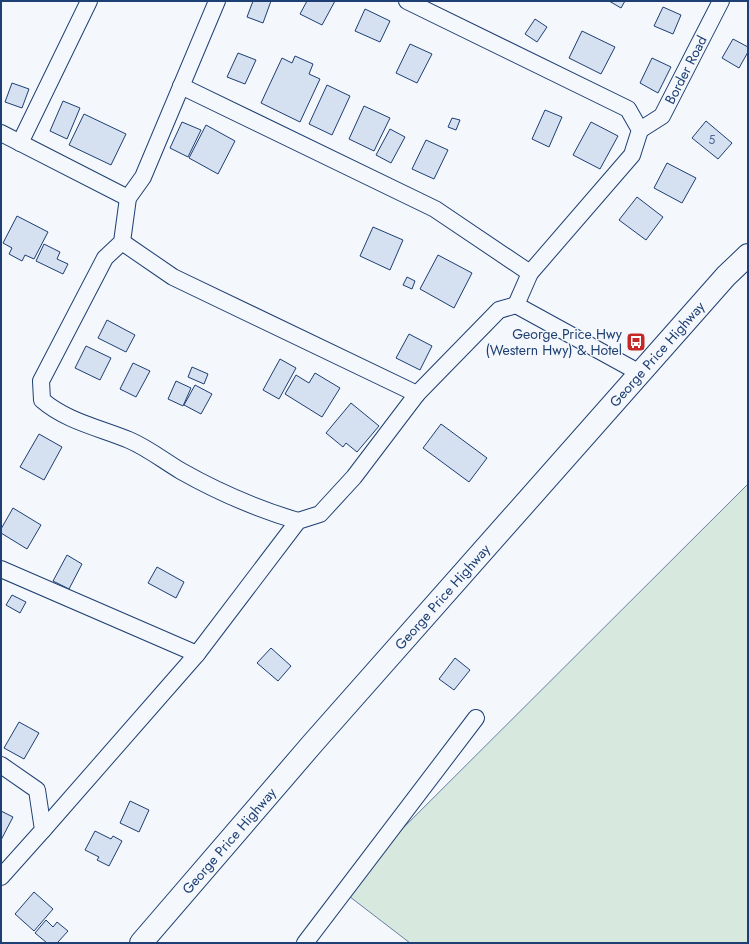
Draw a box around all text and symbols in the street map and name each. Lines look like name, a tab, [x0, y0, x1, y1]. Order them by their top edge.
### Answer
street label: Border Road	[660, 32, 712, 108]
house number: 5	[709, 131, 716, 149]
street label: George Price Highway	[605, 296, 710, 411]
place label: George Price Hwy (Western Hwy) & Hotel	[485, 324, 623, 360]
bus stop icon: George Price Hwy (Western Hwy) & Hotel	[625, 331, 647, 353]
street label: George Price Highway	[390, 539, 495, 654]
street label: George Price Highway	[177, 782, 281, 898]

